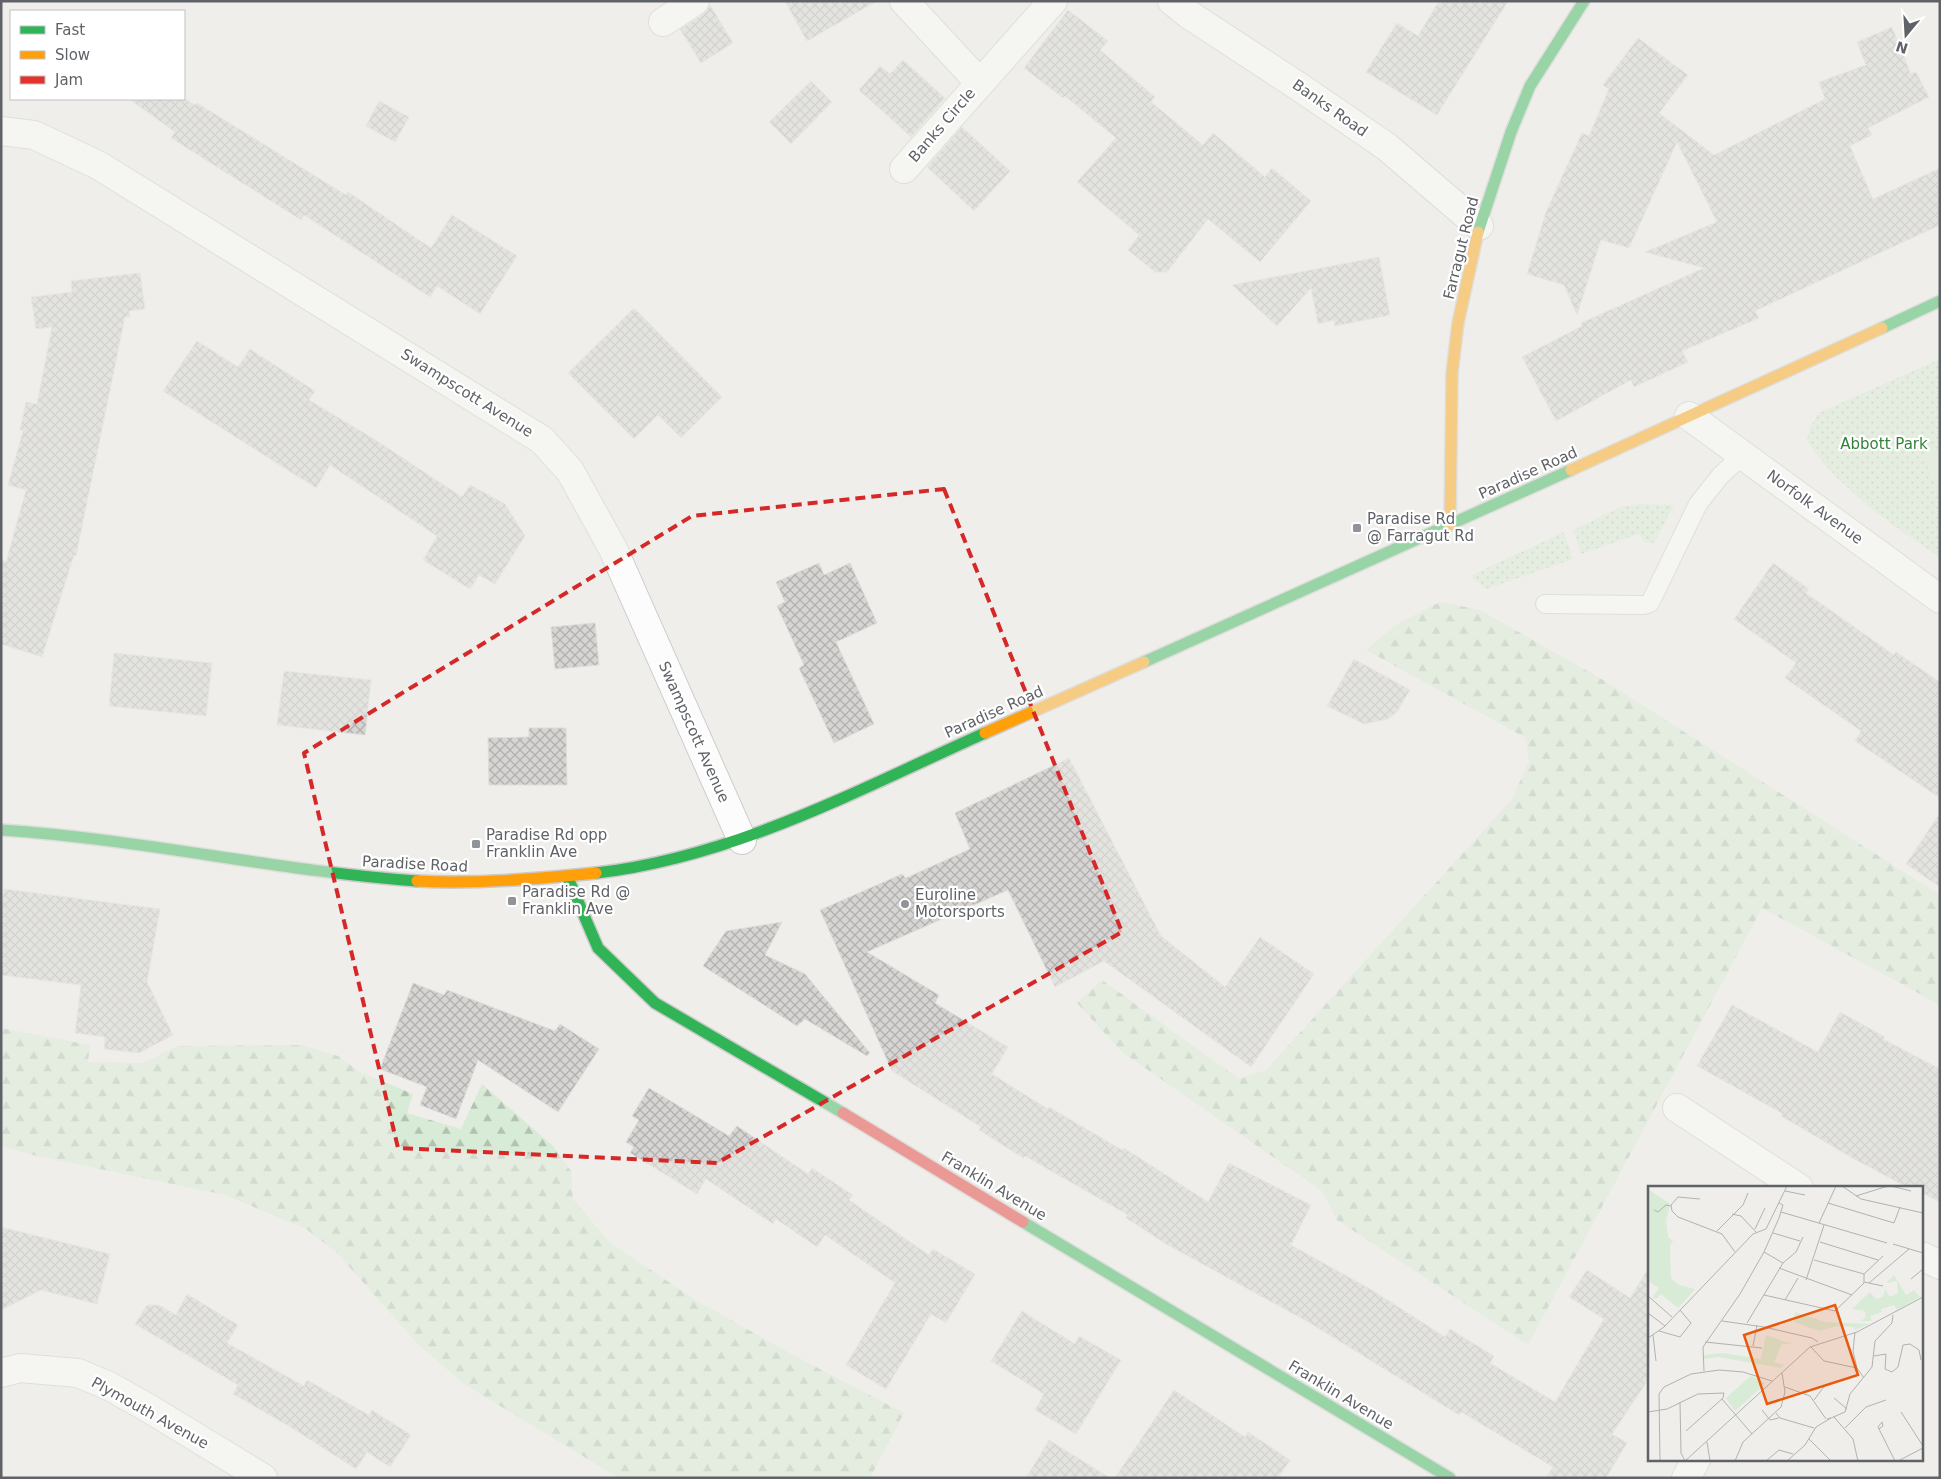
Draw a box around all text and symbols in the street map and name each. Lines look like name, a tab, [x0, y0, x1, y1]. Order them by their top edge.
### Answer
legend	[10, 10, 185, 100]
north arrow	[1881, 10, 1931, 60]
text: Fast	[55, 21, 85, 39]
text: N	[1894, 38, 1910, 57]
text: Slow	[55, 46, 90, 64]
text: Jam	[54, 71, 83, 89]
street label: Banks Road	[1289, 75, 1371, 141]
street label: Banks Circle	[905, 84, 979, 166]
street label: Farragut Road	[1440, 195, 1482, 301]
street label: Swampscott Avenue	[398, 345, 536, 441]
park label: Abbott Park	[1840, 435, 1928, 453]
street label: Paradise Road	[1476, 443, 1580, 503]
street label: Norfolk Avenue	[1763, 466, 1867, 548]
place label: Paradise Rd @ Farragut Rd	[1367, 510, 1474, 545]
marker: Paradise Rd @ Farragut Rd	[1351, 522, 1363, 534]
street label: Swampscott Avenue	[655, 659, 733, 805]
street label: Paradise Road	[942, 682, 1046, 742]
place label: Paradise Rd opp Franklin Ave	[486, 826, 607, 861]
marker: Paradise Rd opp Franklin Ave	[470, 838, 482, 850]
street label: Paradise Road	[362, 852, 468, 876]
place label: Paradise Rd @ Franklin Ave	[522, 883, 630, 918]
place label: Euroline Motorsports	[915, 886, 1005, 921]
marker: Paradise Rd @ Franklin Ave	[506, 895, 518, 907]
marker: Euroline Motorsports	[899, 898, 911, 910]
street label: Franklin Avenue	[938, 1148, 1050, 1224]
inset map	[1648, 1186, 1924, 1462]
street label: Franklin Avenue	[1285, 1357, 1397, 1433]
street label: Plymouth Avenue	[88, 1373, 212, 1453]

